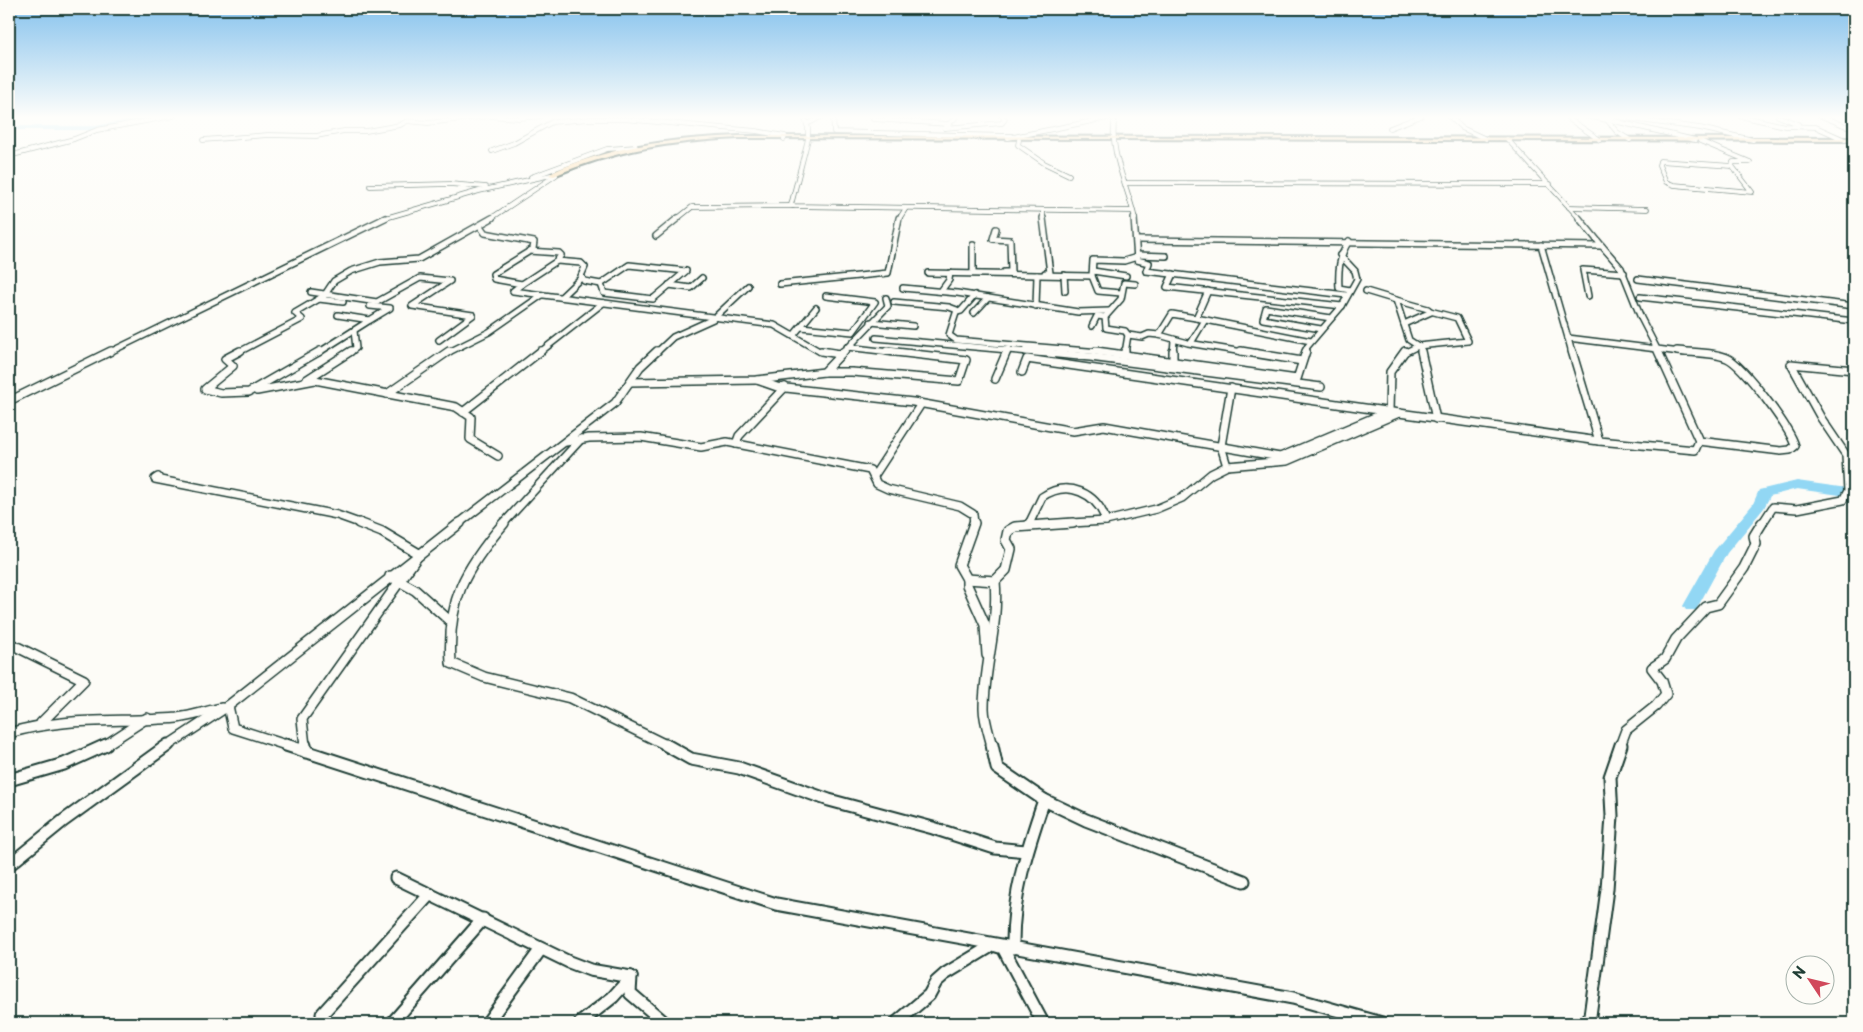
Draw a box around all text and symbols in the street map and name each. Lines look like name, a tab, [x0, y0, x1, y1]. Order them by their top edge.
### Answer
north arrow	[1786, 954, 1836, 1004]
text: N	[1787, 962, 1811, 983]

